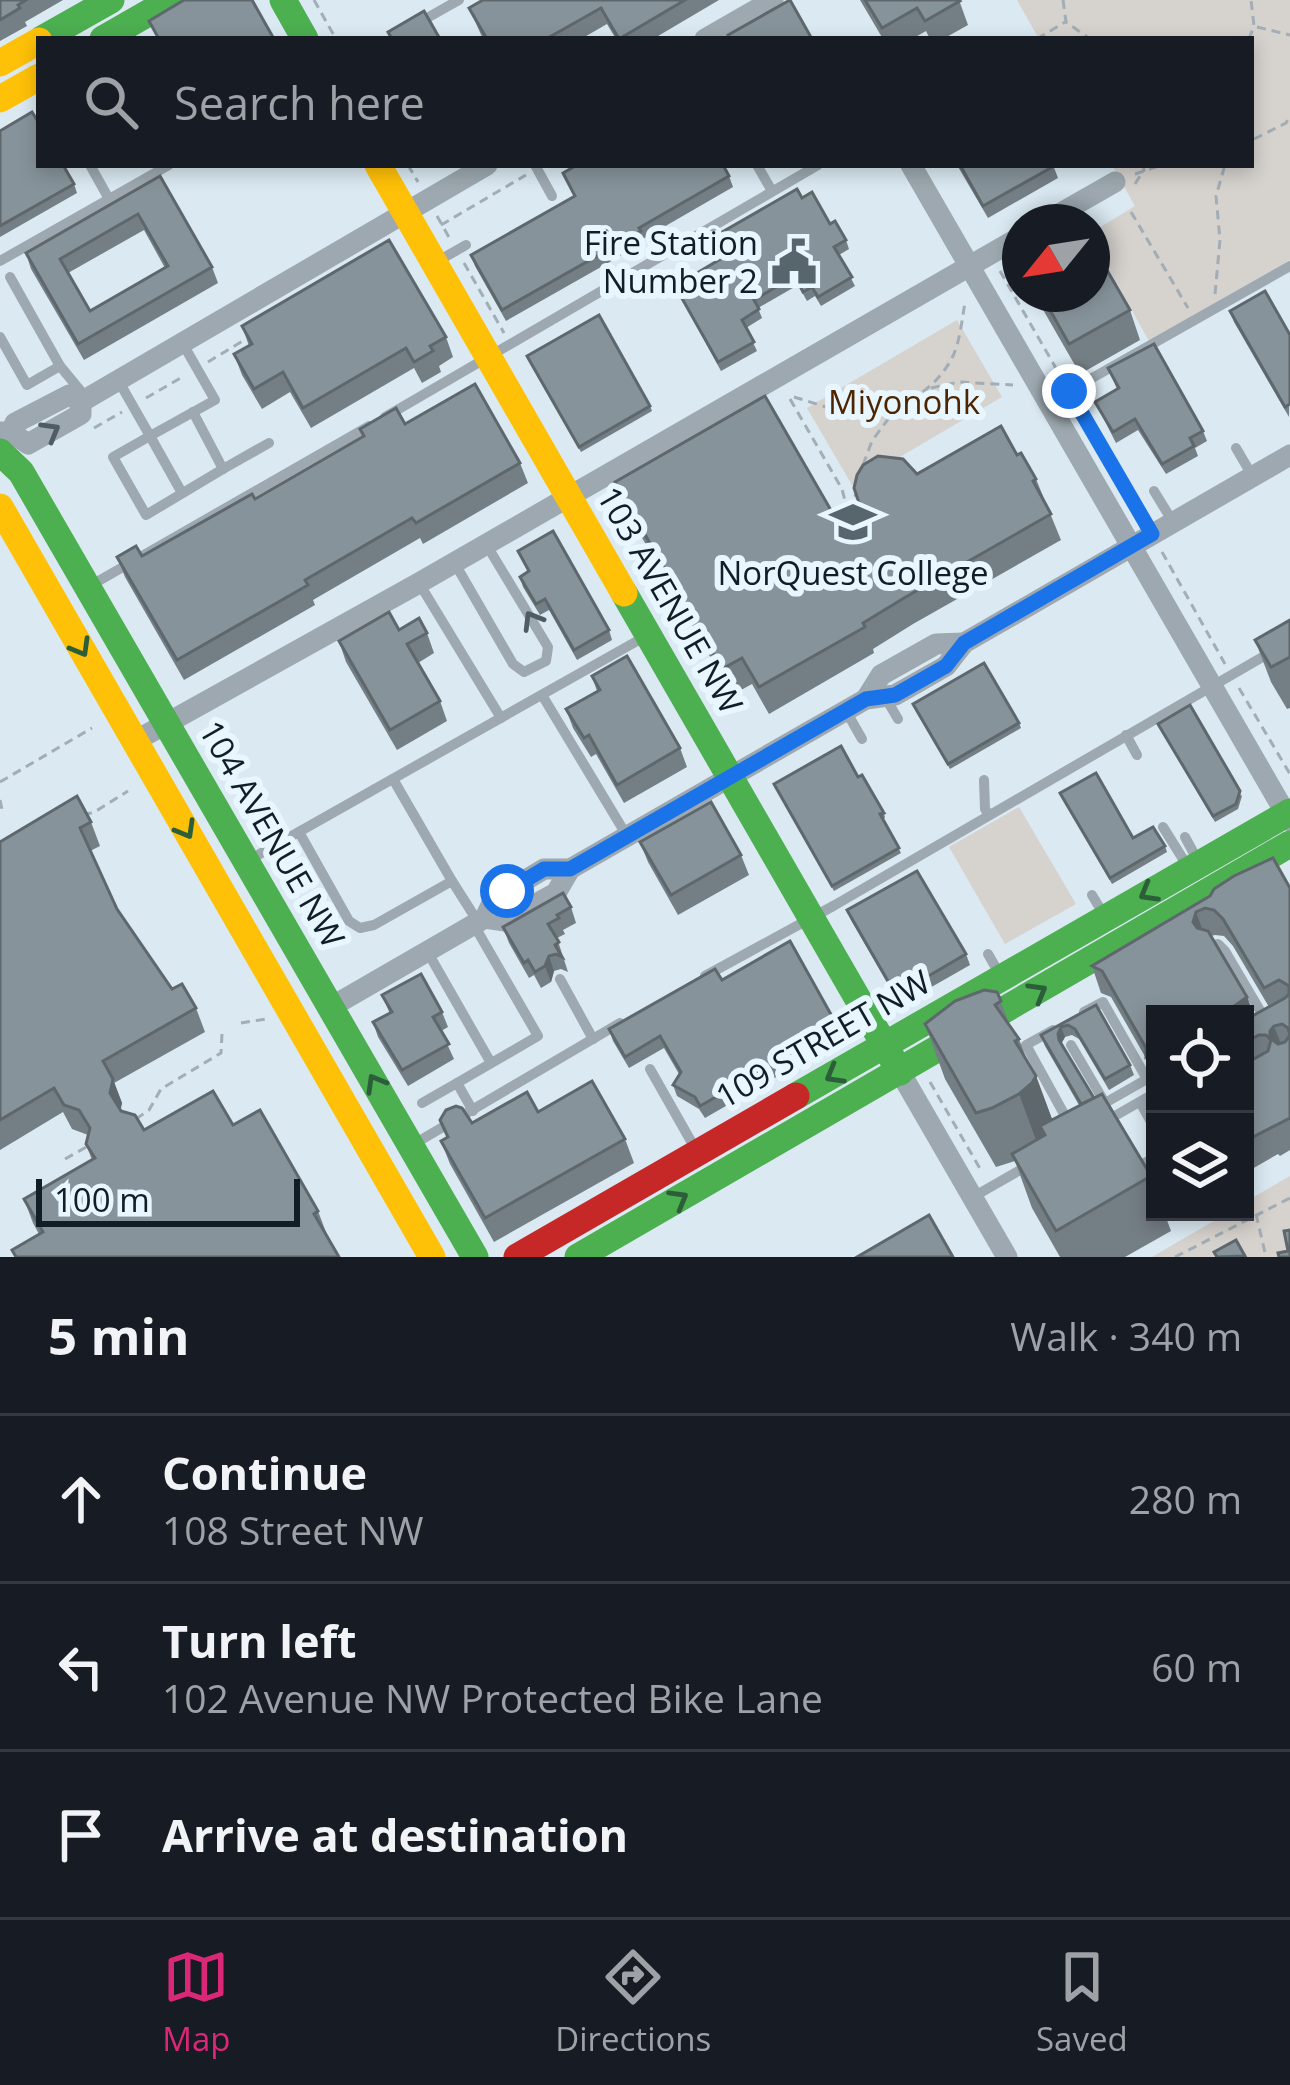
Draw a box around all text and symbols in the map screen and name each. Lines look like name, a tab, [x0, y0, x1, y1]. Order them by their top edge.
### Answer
search box	[36, 36, 1254, 168]
icon: search	[78, 69, 144, 135]
text: Search here	[174, 72, 425, 133]
north arrow	[1002, 204, 1110, 312]
place label: Fire Station Number 2	[584, 220, 758, 303]
public building icon: Fire Station Number 2	[769, 237, 819, 287]
route end	[1042, 364, 1096, 418]
park label: Miyonohk	[828, 379, 981, 424]
one-way arrow	[38, 423, 60, 446]
street label: 103 AVENUE NW	[587, 478, 754, 721]
school or university icon: NorQuest College	[828, 497, 878, 547]
place label: NorQuest College	[718, 550, 988, 595]
one-way arrow	[524, 611, 546, 633]
one-way arrow	[66, 635, 89, 657]
street label: 104 AVENUE NW	[189, 712, 356, 955]
one-way arrow	[172, 817, 195, 839]
route start	[480, 864, 534, 918]
one-way arrow	[1140, 879, 1161, 902]
street label: 109 STREET NW	[707, 959, 938, 1118]
one-way arrow	[1025, 984, 1047, 1006]
map controls	[1146, 1005, 1254, 1221]
button: locate	[1146, 1005, 1254, 1113]
one-way arrow	[826, 1061, 847, 1084]
one-way arrow	[366, 1074, 389, 1096]
button: layers	[1146, 1113, 1254, 1221]
scale bar	[36, 1173, 300, 1226]
text: 100 m	[54, 1177, 150, 1222]
one-way arrow	[666, 1190, 688, 1213]
text: 5 min	[48, 1300, 190, 1370]
text: Walk · 340 m	[1010, 1309, 1242, 1362]
text: Continue	[162, 1442, 367, 1503]
icon: ahead	[48, 1466, 114, 1532]
text: 280 m	[1129, 1472, 1242, 1525]
text: 108 Street NW	[162, 1503, 423, 1556]
text: Turn left	[162, 1610, 357, 1671]
icon: left	[48, 1634, 114, 1700]
text: 60 m	[1151, 1640, 1242, 1693]
text: 102 Avenue NW Protected Bike Lane	[162, 1671, 823, 1724]
icon: arrive	[48, 1802, 114, 1868]
text: Arrive at destination	[162, 1804, 628, 1865]
tab: Map	[162, 1944, 231, 2061]
tab: Directions	[555, 1944, 711, 2061]
tab: Saved	[1036, 1944, 1128, 2061]

